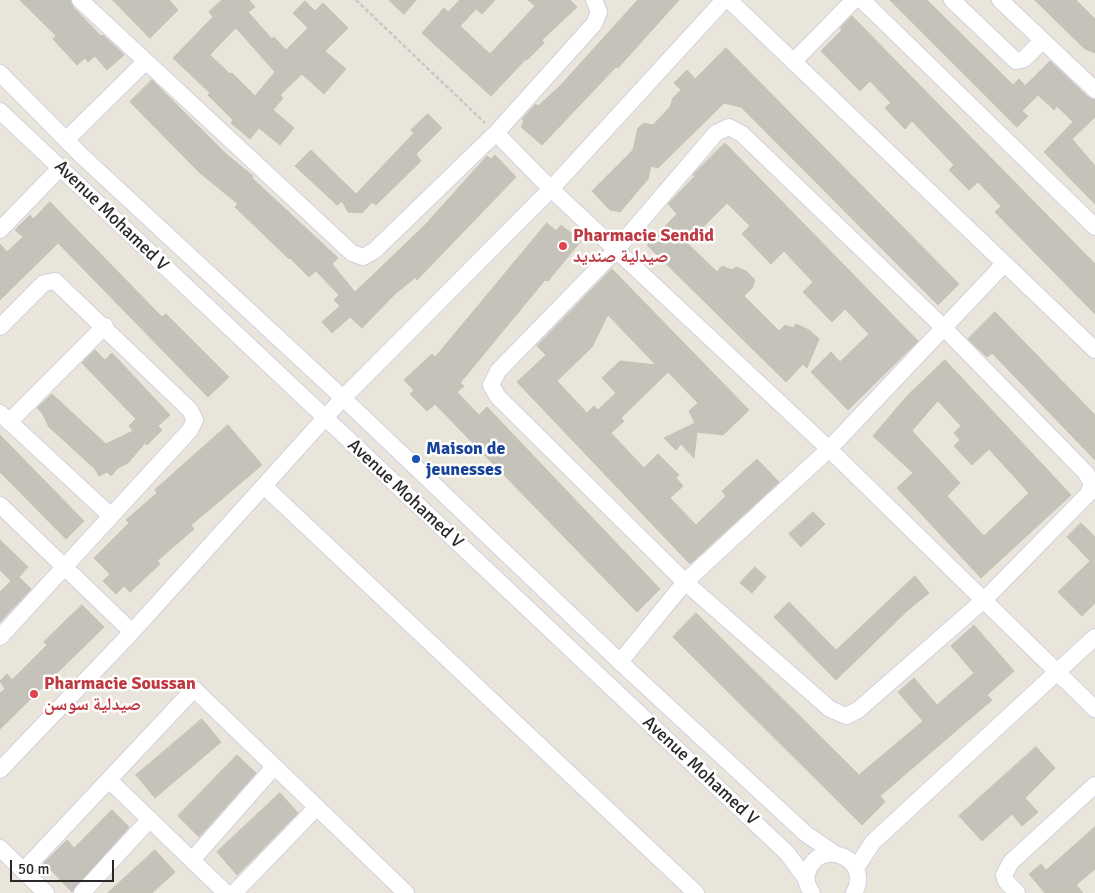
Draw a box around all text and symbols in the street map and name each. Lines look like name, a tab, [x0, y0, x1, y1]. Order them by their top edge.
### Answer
street label: Avenue Mohamed V	[49, 156, 173, 276]
place label: Pharmacie Sendid صيدلية صنديد	[573, 225, 714, 268]
marker: Pharmacie Sendid صيدلية صنديد	[557, 240, 569, 252]
street label: Avenue Mohamed V	[343, 435, 467, 553]
place label: Maison de jeunesses	[426, 438, 505, 480]
marker: Maison de jeunesses	[410, 453, 422, 465]
place label: Pharmacie Soussan صيدلية سوسن	[44, 673, 196, 716]
marker: Pharmacie Soussan صيدلية سوسن	[28, 688, 40, 700]
street label: Avenue Mohamed V	[638, 712, 762, 830]
scale bar	[12, 850, 116, 882]
text: 50 m	[18, 860, 49, 878]

